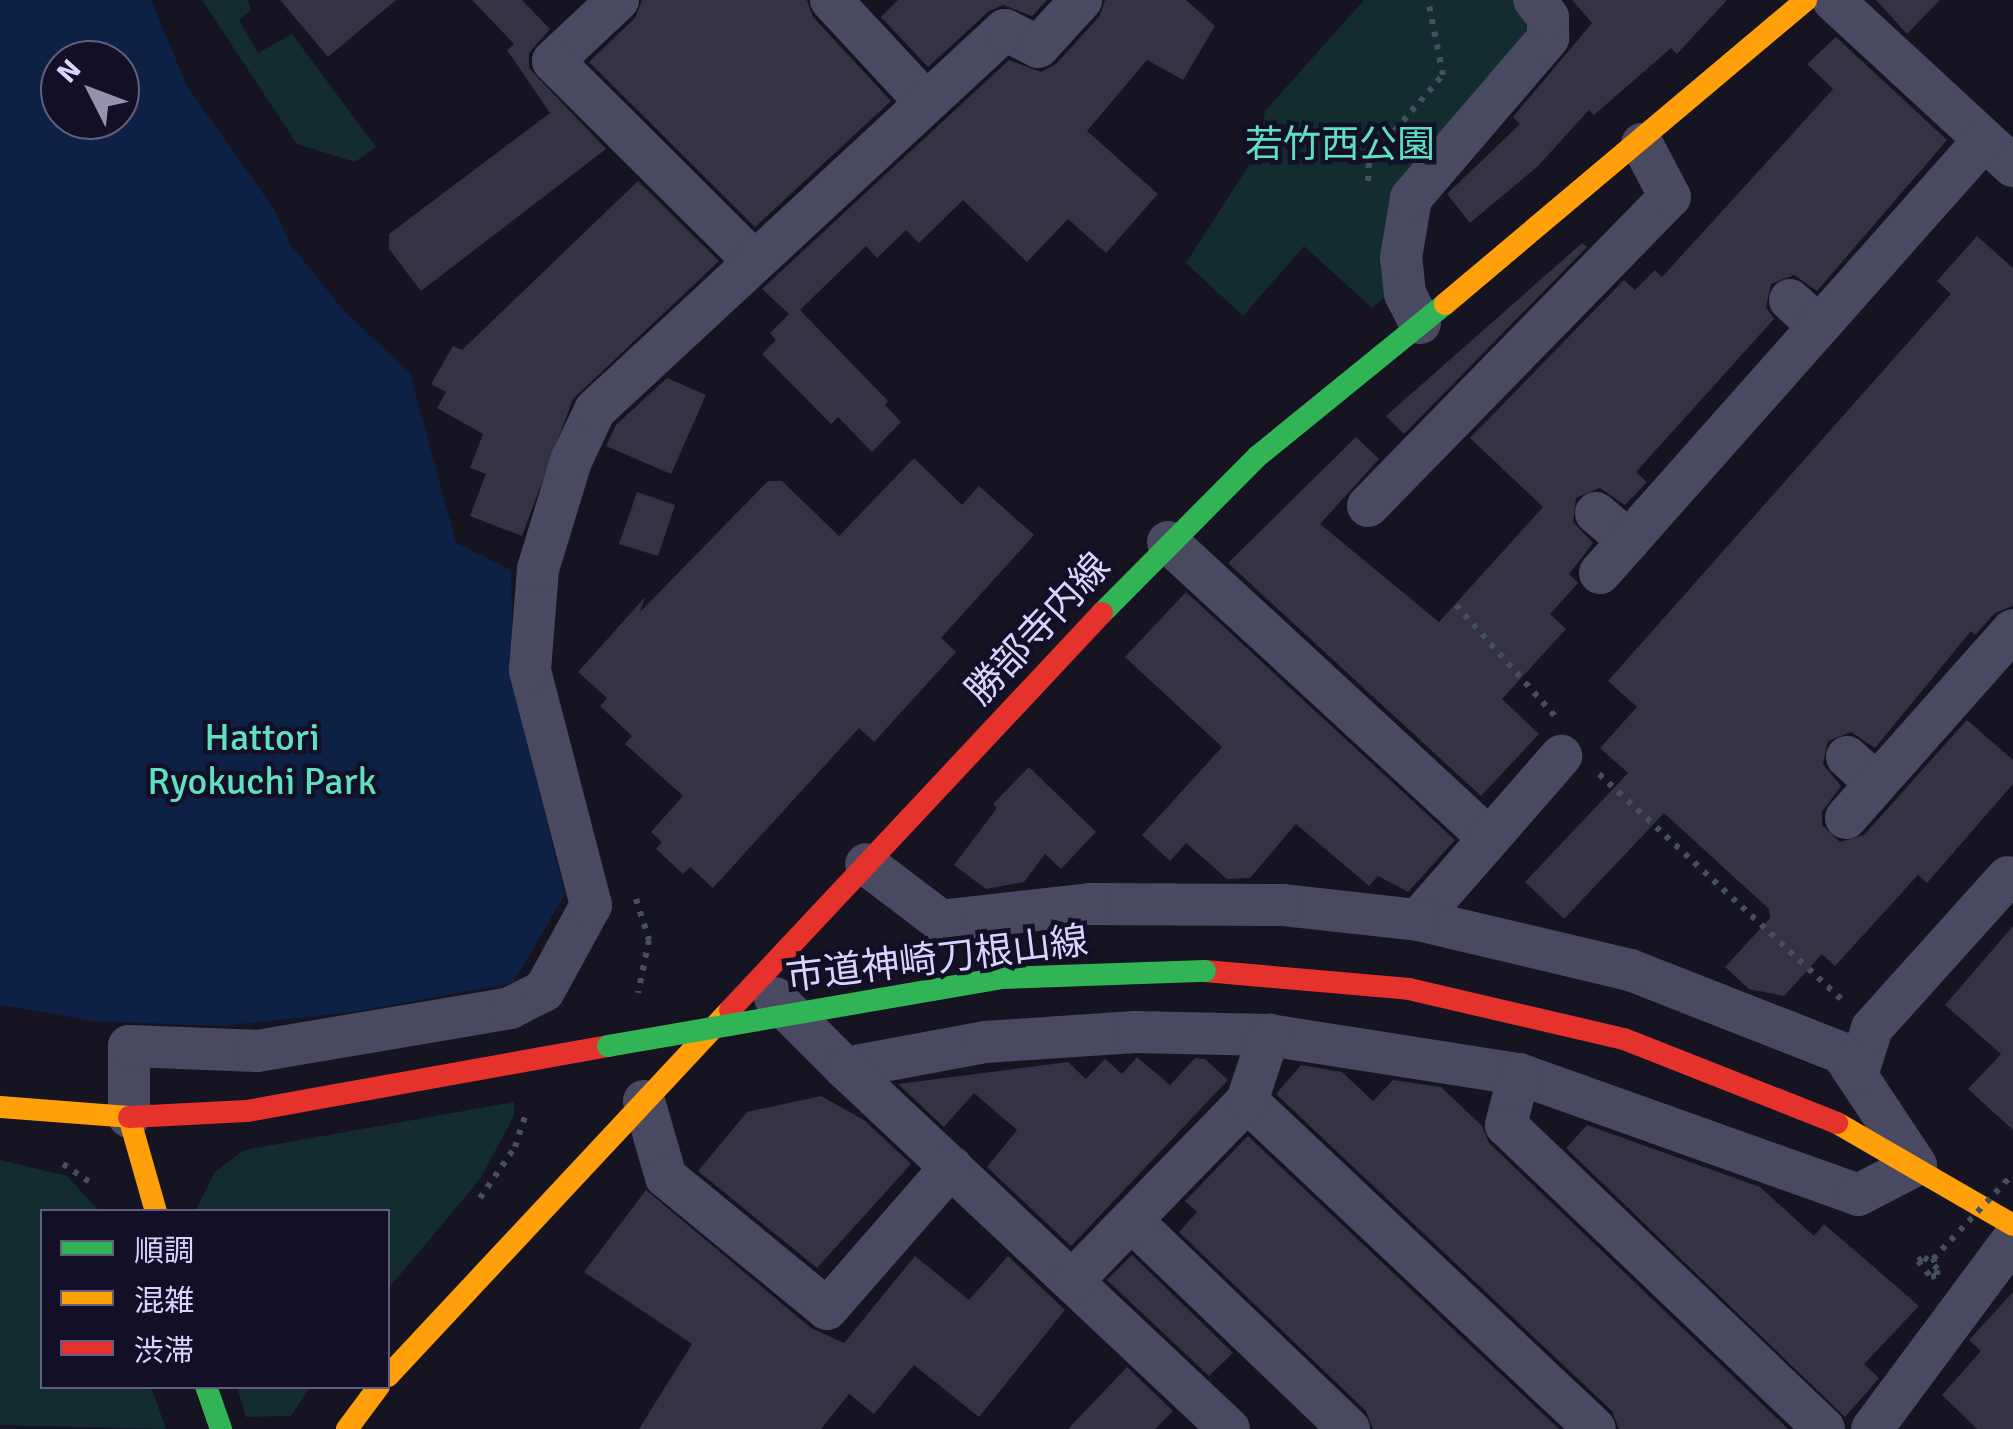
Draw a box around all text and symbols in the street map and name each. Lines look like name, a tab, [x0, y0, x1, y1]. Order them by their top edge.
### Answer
north arrow	[40, 40, 140, 140]
text: N	[50, 53, 88, 90]
park label: 若竹西公園	[1245, 122, 1435, 168]
street label: 勝部寺内線	[957, 544, 1119, 714]
park label: Hattori Ryokuchi Park	[147, 715, 377, 804]
street label: 市道神崎刀根山線	[783, 918, 1091, 1000]
legend	[40, 1209, 390, 1389]
text: 順調	[134, 1233, 194, 1270]
text: 混雑	[134, 1283, 194, 1320]
text: 渋滞	[134, 1333, 194, 1370]

